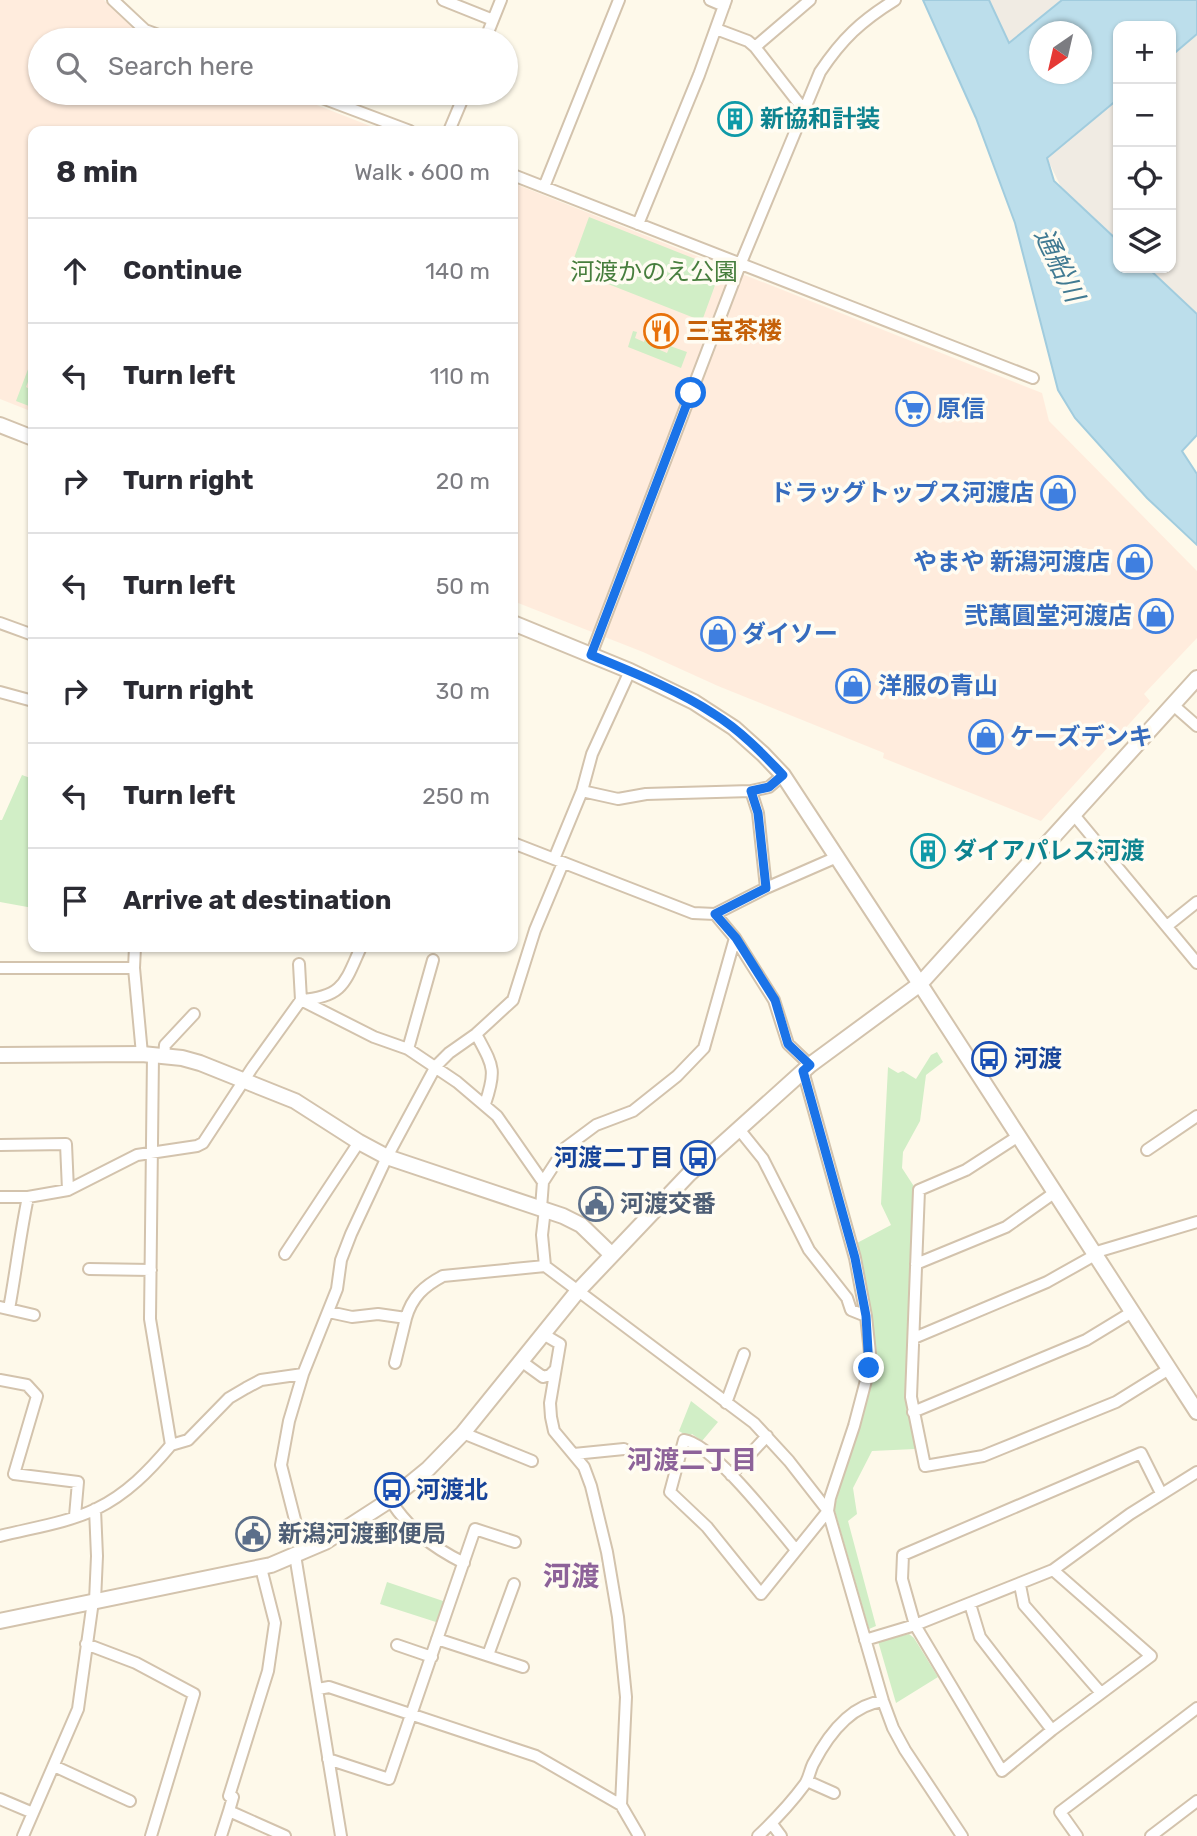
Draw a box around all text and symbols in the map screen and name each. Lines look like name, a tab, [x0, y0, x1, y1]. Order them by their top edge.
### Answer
north arrow	[1029, 21, 1092, 84]
map controls	[1113, 21, 1176, 273]
button: +	[1113, 21, 1176, 84]
search box	[28, 28, 518, 105]
icon: search	[52, 48, 90, 86]
text: Search here	[108, 51, 254, 82]
button: −	[1113, 84, 1176, 147]
building icon: 新協和計装	[716, 100, 754, 138]
place label: 新協和計装	[760, 105, 880, 133]
button: locate	[1113, 147, 1176, 210]
text: 8 min	[56, 154, 138, 190]
text: Walk · 600 m	[354, 158, 490, 186]
button: layers	[1113, 210, 1176, 273]
water label: 通船川	[1028, 223, 1091, 310]
icon: ahead	[56, 252, 94, 290]
text: Continue	[123, 255, 242, 286]
text: 140 m	[425, 257, 490, 285]
park label: 河渡かのえ公園	[570, 258, 738, 286]
restaurant icon: 三宝茶楼	[642, 312, 680, 350]
place label: 三宝茶楼	[686, 317, 782, 345]
icon: left	[56, 357, 94, 395]
text: Turn left	[123, 360, 235, 391]
text: 110 m	[430, 362, 490, 390]
route start	[675, 377, 706, 408]
supermarket icon: 原信	[894, 390, 932, 428]
place label: 原信	[937, 395, 985, 423]
icon: right	[56, 462, 94, 500]
text: Turn right	[123, 465, 253, 496]
text: 20 m	[436, 467, 490, 495]
shop icon: ドラッグトップス河渡店	[1039, 474, 1077, 512]
place label: ドラッグトップス河渡店	[770, 479, 1034, 507]
shop icon: やまや 新潟河渡店	[1116, 543, 1154, 581]
place label: やまや 新潟河渡店	[913, 548, 1110, 576]
icon: left	[56, 567, 94, 605]
text: Turn left	[123, 570, 235, 601]
text: 50 m	[436, 572, 490, 600]
shop icon: 弐萬圓堂河渡店	[1137, 597, 1175, 635]
place label: 弐萬圓堂河渡店	[964, 602, 1132, 630]
shop icon: ダイソー	[699, 615, 737, 653]
place label: ダイソー	[742, 620, 838, 648]
shop icon: 洋服の青山	[834, 667, 872, 705]
icon: right	[56, 672, 94, 710]
place label: 洋服の青山	[878, 672, 998, 700]
text: Turn right	[123, 675, 253, 706]
text: 30 m	[435, 677, 490, 705]
shop icon: ケーズデンキ	[967, 718, 1005, 756]
place label: ケーズデンキ	[1010, 723, 1153, 751]
icon: left	[56, 777, 94, 815]
text: Turn left	[123, 780, 235, 811]
text: 250 m	[422, 782, 490, 810]
building icon: ダイアパレス河渡	[909, 832, 947, 870]
place label: ダイアパレス河渡	[953, 837, 1145, 865]
icon: arrive	[56, 882, 94, 920]
text: Arrive at destination	[123, 885, 391, 916]
bus stop icon: 河渡	[970, 1040, 1008, 1078]
place label: 河渡	[1014, 1045, 1062, 1073]
bus stop icon: 河渡二丁目	[679, 1139, 717, 1177]
place label: 河渡二丁目	[554, 1144, 674, 1172]
public building icon: 河渡交番	[577, 1185, 615, 1223]
place label: 河渡交番	[620, 1190, 716, 1218]
route end	[853, 1352, 884, 1383]
district label: 河渡二丁目	[627, 1445, 757, 1476]
bus stop icon: 河渡北	[373, 1471, 411, 1509]
place label: 河渡北	[416, 1476, 488, 1504]
public building icon: 新潟河渡郵便局	[234, 1515, 272, 1553]
place label: 新潟河渡郵便局	[278, 1520, 446, 1548]
district label: 河渡	[543, 1560, 599, 1593]

